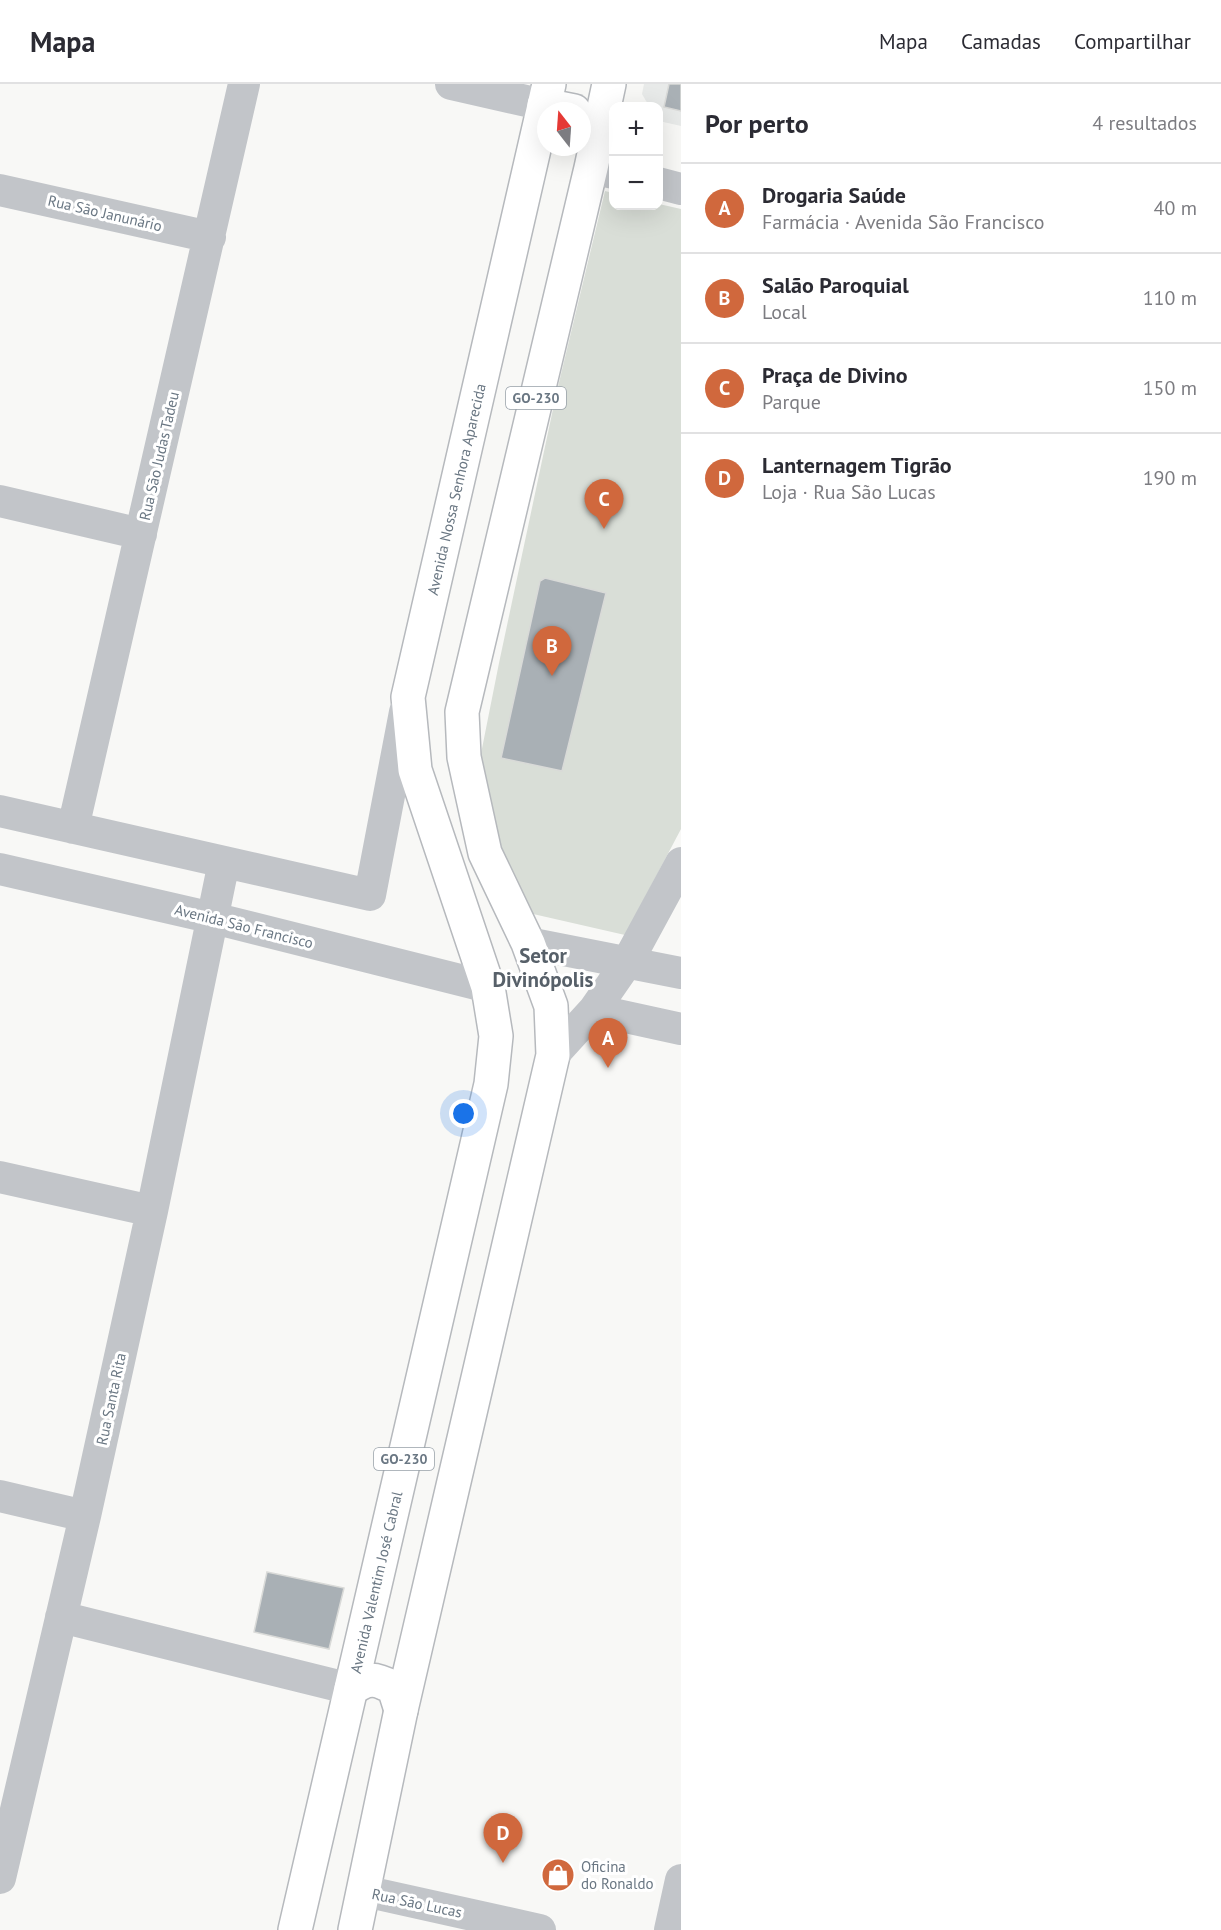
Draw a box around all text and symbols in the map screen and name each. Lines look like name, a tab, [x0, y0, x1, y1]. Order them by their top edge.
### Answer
text: Mapa	[30, 23, 95, 60]
text: Mapa	[879, 28, 928, 55]
text: Camadas	[961, 28, 1041, 55]
text: Compartilhar	[1074, 28, 1191, 55]
north arrow	[537, 102, 591, 156]
map controls	[609, 102, 663, 210]
button: +	[609, 102, 663, 156]
text: Por perto	[705, 107, 809, 140]
text: 4 resultados	[1092, 110, 1197, 136]
button: −	[609, 156, 663, 210]
text: Drogaria Saúde	[762, 181, 906, 209]
street label: Rua São Janunário	[46, 191, 164, 235]
text: A	[718, 195, 731, 221]
text: 40 m	[1154, 195, 1197, 221]
text: Farmácia · Avenida São Francisco	[762, 209, 1044, 235]
text: Salão Paroquial	[762, 271, 909, 299]
text: B	[719, 285, 730, 311]
text: 110 m	[1143, 285, 1197, 311]
text: Local	[762, 299, 807, 325]
text: Praça de Divino	[762, 361, 908, 389]
text: C	[719, 375, 730, 401]
text: 150 m	[1143, 375, 1197, 401]
street label: Avenida Nossa Senhora Aparecida	[422, 381, 489, 597]
road number: GO-230	[506, 387, 566, 409]
text: Parque	[762, 389, 821, 415]
street label: Rua São Judas Tadeu	[135, 390, 183, 522]
text: Lanternagem Tigrão	[762, 451, 952, 479]
text: D	[718, 465, 731, 491]
text: 190 m	[1143, 465, 1197, 491]
text: Loja · Rua São Lucas	[762, 479, 936, 505]
pin: C	[584, 480, 624, 529]
pin: B	[532, 626, 572, 676]
street label: Avenida São Francisco	[173, 900, 315, 952]
district label: Setor Divinópolis	[493, 942, 594, 993]
pin: A	[588, 1018, 628, 1068]
your location	[449, 1099, 478, 1128]
street label: Rua Santa Rita	[92, 1351, 130, 1447]
road number: GO-230	[374, 1448, 434, 1470]
street label: Avenida Valentim José Cabral	[345, 1489, 406, 1675]
pin: D	[484, 1814, 522, 1863]
shop icon: Oficina do Ronaldo	[540, 1857, 576, 1893]
place label: Oficina do Ronaldo	[581, 1857, 654, 1893]
street label: Rua São Lucas	[370, 1884, 464, 1922]

